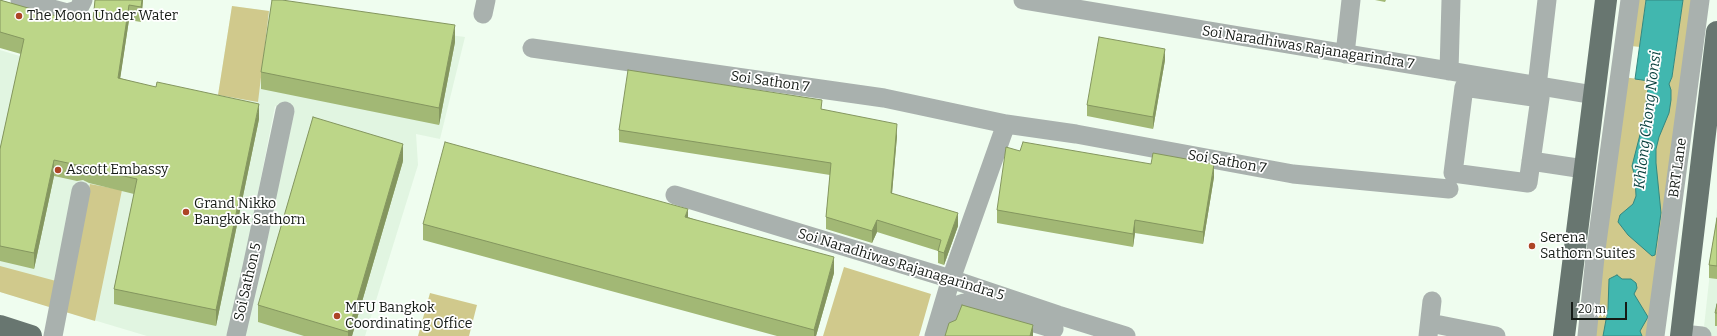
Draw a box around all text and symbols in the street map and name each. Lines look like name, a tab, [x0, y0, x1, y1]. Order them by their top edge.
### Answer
place label: The Moon Under Water	[27, 8, 178, 24]
marker: The Moon Under Water	[14, 11, 24, 21]
street label: Soi Naradhiwas Rajanagarindra 7	[1201, 23, 1415, 73]
water label: Khlong Chong Nonsi	[1631, 50, 1665, 190]
street label: Soi Sathon 7	[730, 68, 810, 96]
street label: BRT Lane	[1665, 137, 1691, 199]
street label: Soi Sathon 7	[1186, 147, 1268, 177]
place label: Ascott Embassy	[66, 162, 168, 178]
marker: Ascott Embassy	[53, 165, 63, 175]
place label: Grand Nikko Bangkok Sathorn	[194, 196, 305, 228]
marker: Grand Nikko Bangkok Sathorn	[181, 207, 191, 217]
street label: Soi Naradhiwas Rajanagarindra 5	[796, 226, 1006, 304]
place label: Serena Sathorn Suites	[1540, 230, 1635, 262]
street label: Soi Sathon 5	[231, 241, 265, 323]
marker: Serena Sathorn Suites	[1527, 241, 1537, 251]
scale bar	[1573, 294, 1629, 320]
place label: MFU Bangkok Coordinating Office	[345, 300, 472, 332]
text: 20 m	[1578, 302, 1606, 316]
marker: MFU Bangkok Coordinating Office	[332, 311, 342, 321]

